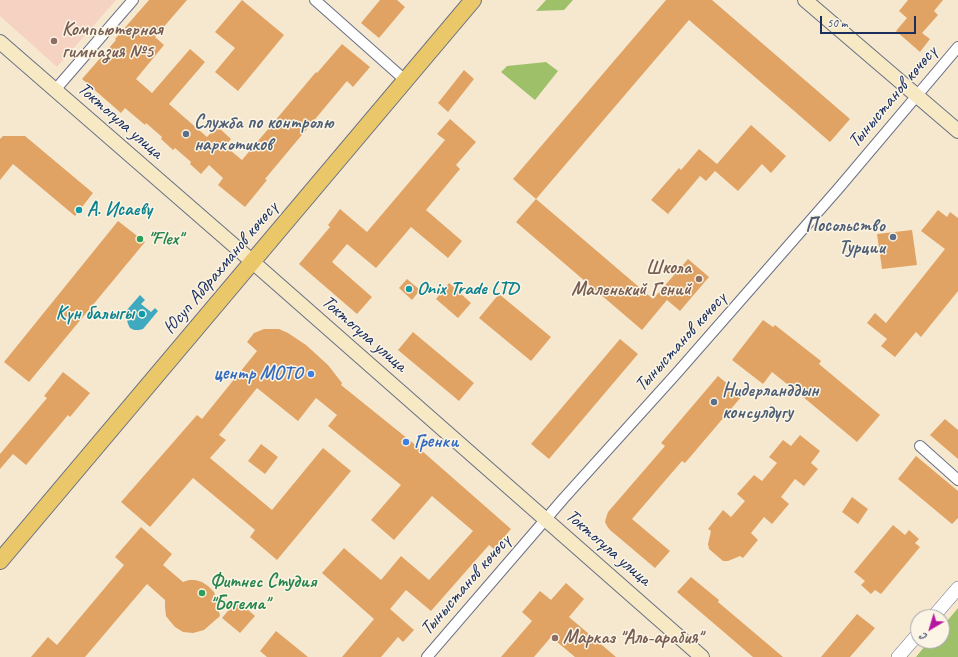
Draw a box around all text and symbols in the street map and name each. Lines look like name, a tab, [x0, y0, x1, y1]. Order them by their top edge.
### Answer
scale bar	[822, 8, 918, 34]
text: 50 m	[827, 15, 847, 31]
place label: Компьютерная гимназия №5	[62, 19, 163, 63]
marker: Компьютерная гимназия №5	[49, 36, 59, 46]
street label: Тыныстанов көчөсү	[844, 41, 942, 153]
street label: Токтогула улица	[73, 78, 167, 164]
place label: Служба по контролю наркотиков	[194, 112, 334, 156]
marker: Служба по контролю наркотиков	[181, 129, 191, 139]
street label: Юсуп Абдрахманов көчөсү	[159, 197, 283, 339]
place label: А. Исаеву	[87, 199, 152, 221]
marker: А. Исаеву	[74, 205, 84, 215]
place label: Посольство Турции	[806, 215, 885, 259]
place label: "Flex"	[148, 228, 182, 250]
marker: Посольство Турции	[888, 232, 898, 242]
marker: "Flex"	[135, 234, 145, 244]
place label: Школа Маленький Гений	[571, 257, 691, 301]
marker: Школа Маленький Гений	[694, 274, 704, 284]
place label: Onix Trade LTD	[417, 278, 518, 300]
marker: Onix Trade LTD	[404, 284, 414, 294]
street label: Тыныстанов көчөсү	[630, 287, 732, 397]
street label: Токтогула улица	[317, 291, 411, 377]
place label: Күн балыгы	[56, 303, 134, 325]
marker: Күн балыгы	[137, 309, 147, 319]
place label: центр МОТО	[214, 363, 303, 385]
marker: центр МОТО	[306, 369, 316, 379]
place label: Нидерланддын консулдугу	[722, 380, 819, 424]
marker: Нидерланддын консулдугу	[709, 397, 719, 407]
place label: Гренки	[414, 431, 459, 453]
marker: Гренки	[401, 437, 411, 447]
street label: Токтогула улица	[561, 505, 655, 591]
street label: Тыныстанов көчөсү	[416, 530, 516, 640]
place label: Фитнес Студия "Богема"	[210, 571, 316, 615]
marker: Фитнес Студия "Богема"	[197, 588, 207, 598]
north arrow	[910, 609, 950, 649]
place label: Марказ "Аль-арабия"	[563, 627, 702, 649]
text: С	[917, 630, 930, 645]
marker: Марказ "Аль-арабия"	[550, 633, 560, 643]

